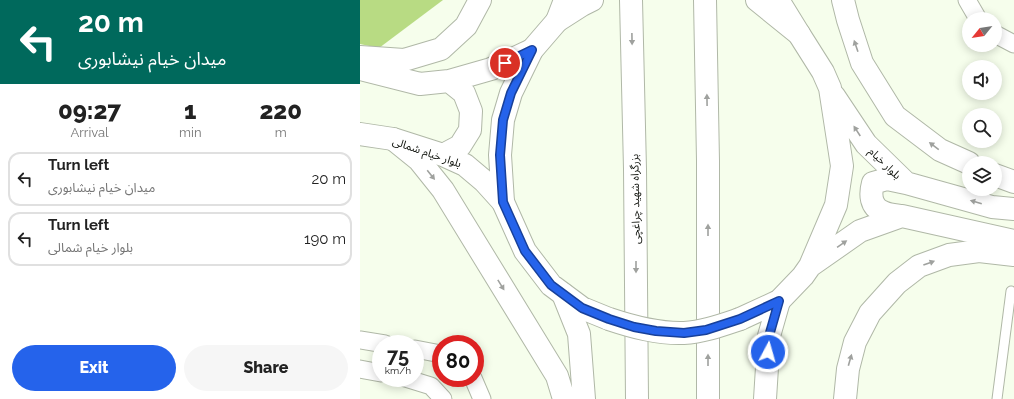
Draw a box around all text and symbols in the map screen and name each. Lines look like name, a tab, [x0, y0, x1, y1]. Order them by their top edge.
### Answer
text: 20 m	[78, 6, 144, 39]
north arrow	[962, 12, 1002, 52]
map controls	[962, 12, 1002, 196]
icon: left	[12, 16, 64, 68]
one-way arrow	[629, 33, 635, 46]
one-way arrow	[853, 39, 859, 51]
pin	[488, 46, 522, 80]
text: میدان خیام نیشابوری	[78, 48, 227, 69]
icon: arrive	[494, 52, 516, 74]
button: sound	[962, 60, 1002, 100]
one-way arrow	[704, 93, 710, 106]
text: 09:27	[58, 96, 121, 125]
text: 1	[184, 96, 197, 125]
text: 220	[259, 96, 302, 125]
button: search	[962, 108, 1002, 148]
text: Arrival	[70, 125, 109, 140]
text: min	[179, 125, 201, 140]
text: m	[275, 125, 287, 140]
one-way arrow	[853, 126, 861, 136]
street label: بلوار خیام شمالی	[390, 135, 463, 171]
one-way arrow	[929, 142, 940, 150]
street label: بلوار خیام	[865, 145, 904, 183]
street label: بزرگراه شهید چراغچی	[628, 154, 644, 244]
text: Turn left	[48, 156, 109, 174]
button: layers	[962, 156, 1002, 196]
icon: left	[14, 168, 36, 190]
text: 20 m	[311, 170, 346, 188]
one-way arrow	[427, 170, 435, 181]
text: میدان خیام نیشابوری	[48, 180, 155, 195]
one-way arrow	[969, 199, 981, 205]
text: Turn left	[48, 216, 109, 234]
one-way arrow	[705, 223, 711, 236]
icon: left	[14, 228, 36, 250]
text: 190 m	[304, 230, 346, 248]
text: بلوار خیام شمالی	[48, 240, 133, 255]
one-way arrow	[837, 240, 847, 248]
one-way arrow	[923, 259, 935, 265]
one-way arrow	[633, 261, 639, 274]
one-way arrow	[497, 280, 505, 290]
position arrow	[747, 331, 789, 373]
speed limit sign: 80	[432, 335, 484, 387]
text: 75	[387, 344, 409, 368]
button: Exit	[12, 345, 176, 391]
button: Share	[184, 345, 348, 391]
one-way arrow	[705, 353, 711, 366]
one-way arrow	[847, 354, 853, 366]
text: km/h	[385, 365, 411, 376]

